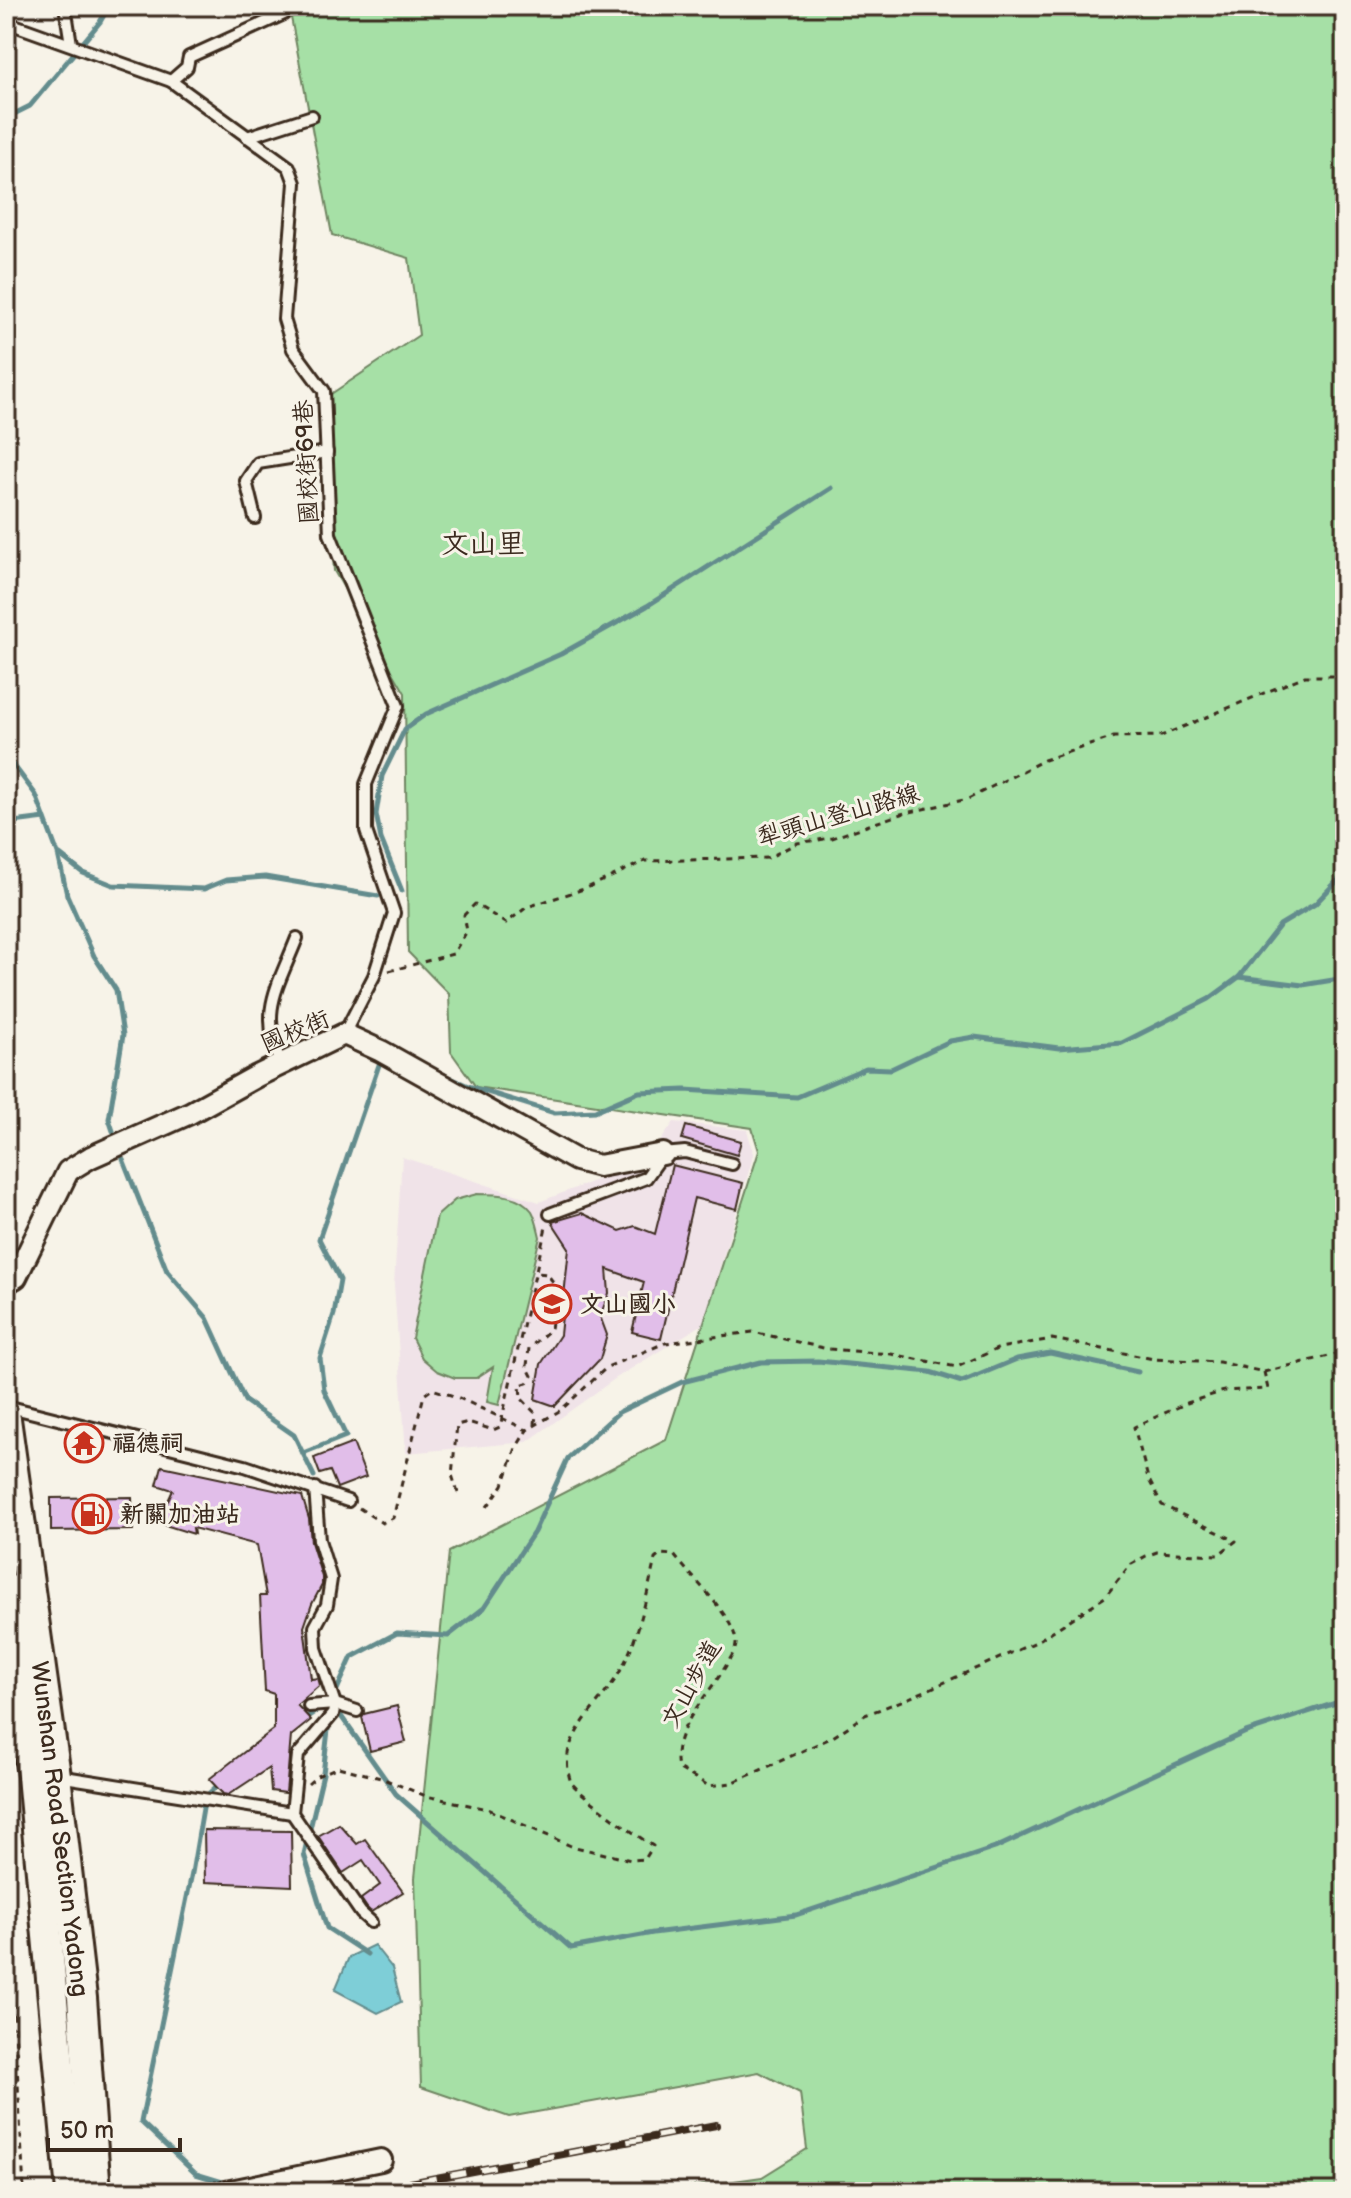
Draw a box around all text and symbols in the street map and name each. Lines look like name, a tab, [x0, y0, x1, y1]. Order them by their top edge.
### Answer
street label: 國校街69巷	[289, 399, 324, 525]
district label: 文山里	[441, 528, 525, 561]
street label: 犁頭山登山路線	[753, 778, 923, 853]
street label: 國校街	[256, 1004, 334, 1059]
school or university icon: 文山國小	[531, 1283, 573, 1325]
place label: 文山國小	[580, 1290, 676, 1319]
temple icon: 福德祠	[63, 1422, 105, 1464]
place label: 福德祠	[112, 1429, 184, 1458]
fuel station icon: 新關加油站	[71, 1493, 113, 1535]
place label: 新關加油站	[120, 1500, 240, 1529]
street label: 文山步道	[655, 1635, 727, 1733]
street label: Wunshan Road Section Yadong	[25, 1660, 94, 1999]
scale bar	[48, 2102, 180, 2152]
text: 50 m	[60, 2116, 114, 2145]

